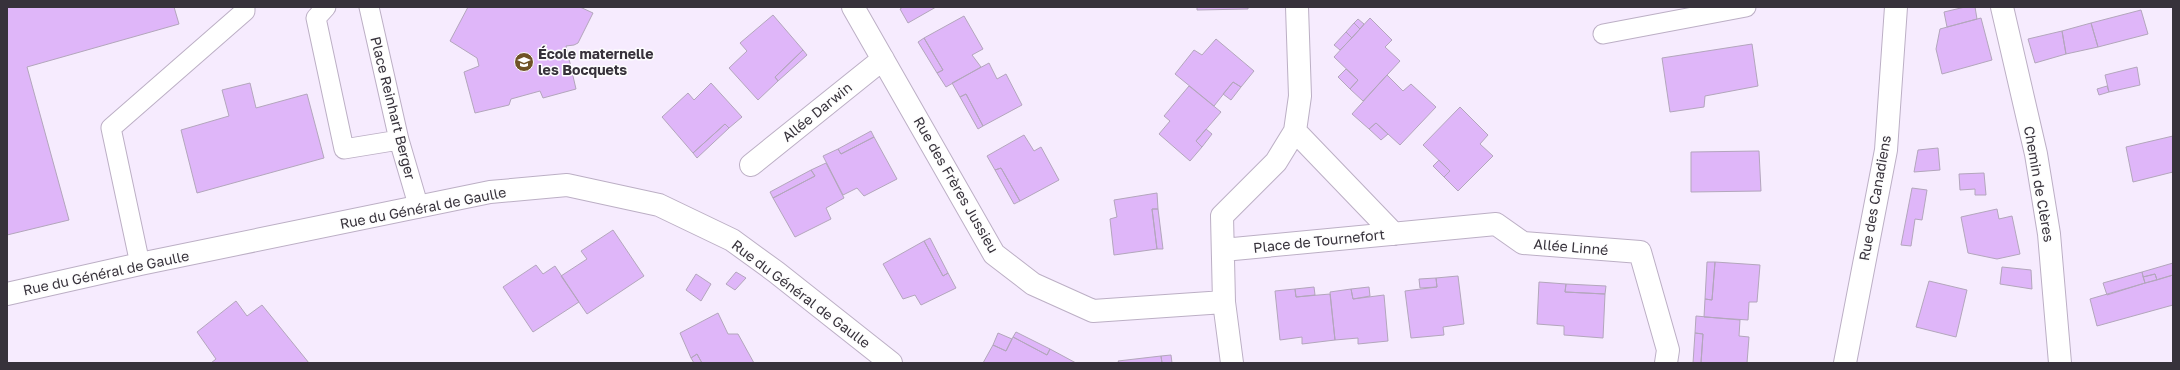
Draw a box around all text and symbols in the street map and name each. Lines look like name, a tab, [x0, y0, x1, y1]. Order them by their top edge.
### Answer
street label: Place Reinhart Berger	[367, 34, 420, 182]
place label: École maternelle les Bocquets	[538, 45, 654, 78]
school or university icon: École maternelle les Bocquets	[513, 51, 535, 73]
street label: Allée Darwin	[778, 78, 855, 145]
street label: Rue des Frères Jussieu	[910, 114, 1002, 256]
street label: Chemin de Clères	[2021, 125, 2058, 243]
street label: Rue des Canadiens	[1855, 134, 1894, 262]
street label: Rue du Général de Gaulle	[338, 183, 508, 232]
street label: Place de Tournefort	[1252, 225, 1386, 256]
street label: Allée Linné	[1533, 235, 1609, 258]
street label: Rue du Général de Gaulle	[729, 236, 874, 351]
street label: Rue du Général de Gaulle	[21, 247, 190, 298]

